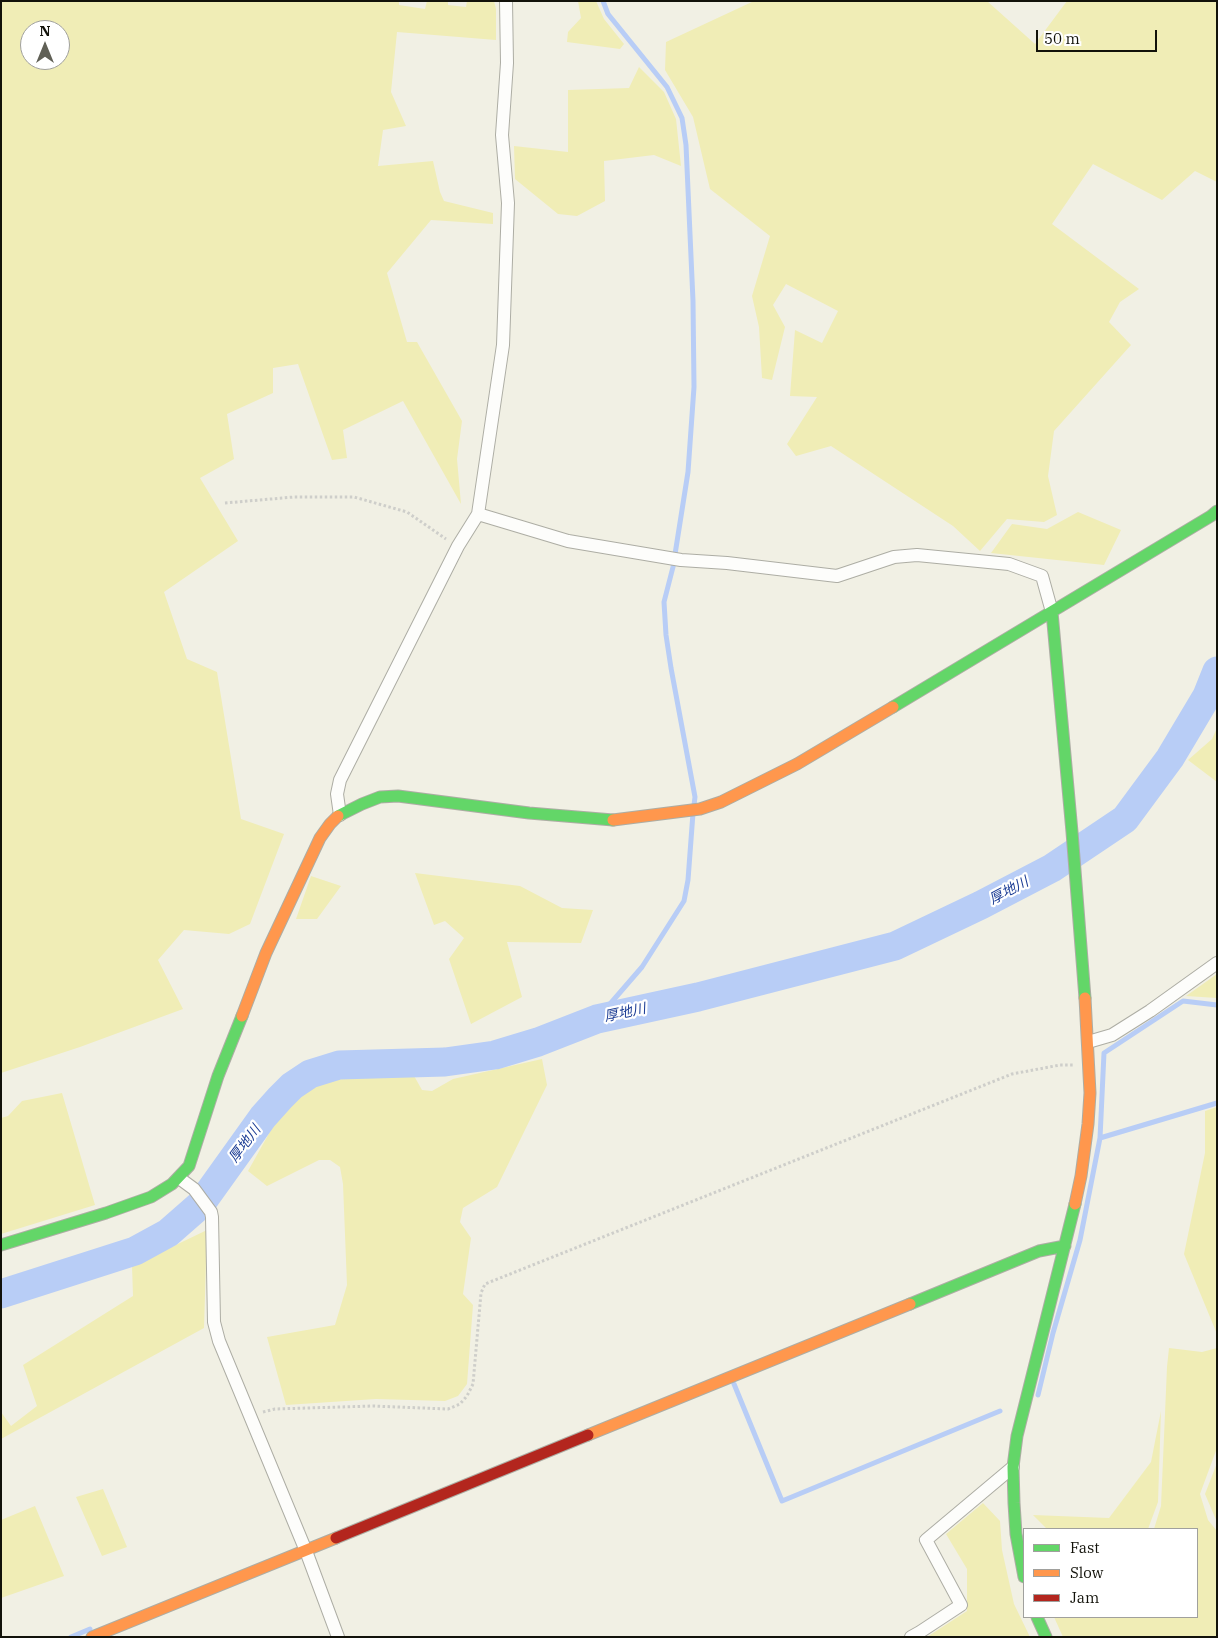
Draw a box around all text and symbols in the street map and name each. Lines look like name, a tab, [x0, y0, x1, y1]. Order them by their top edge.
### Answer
north arrow	[20, 20, 70, 70]
scale bar	[1038, 20, 1159, 52]
text: N	[39, 22, 51, 40]
text: 50 m	[1044, 29, 1080, 48]
water label: 厚地川	[987, 874, 1031, 908]
water label: 厚地川	[603, 1000, 647, 1026]
water label: 厚地川	[226, 1122, 264, 1166]
legend	[1023, 1528, 1198, 1618]
text: Fast	[1070, 1538, 1100, 1557]
text: Slow	[1070, 1563, 1103, 1582]
text: Jam	[1070, 1588, 1099, 1607]

